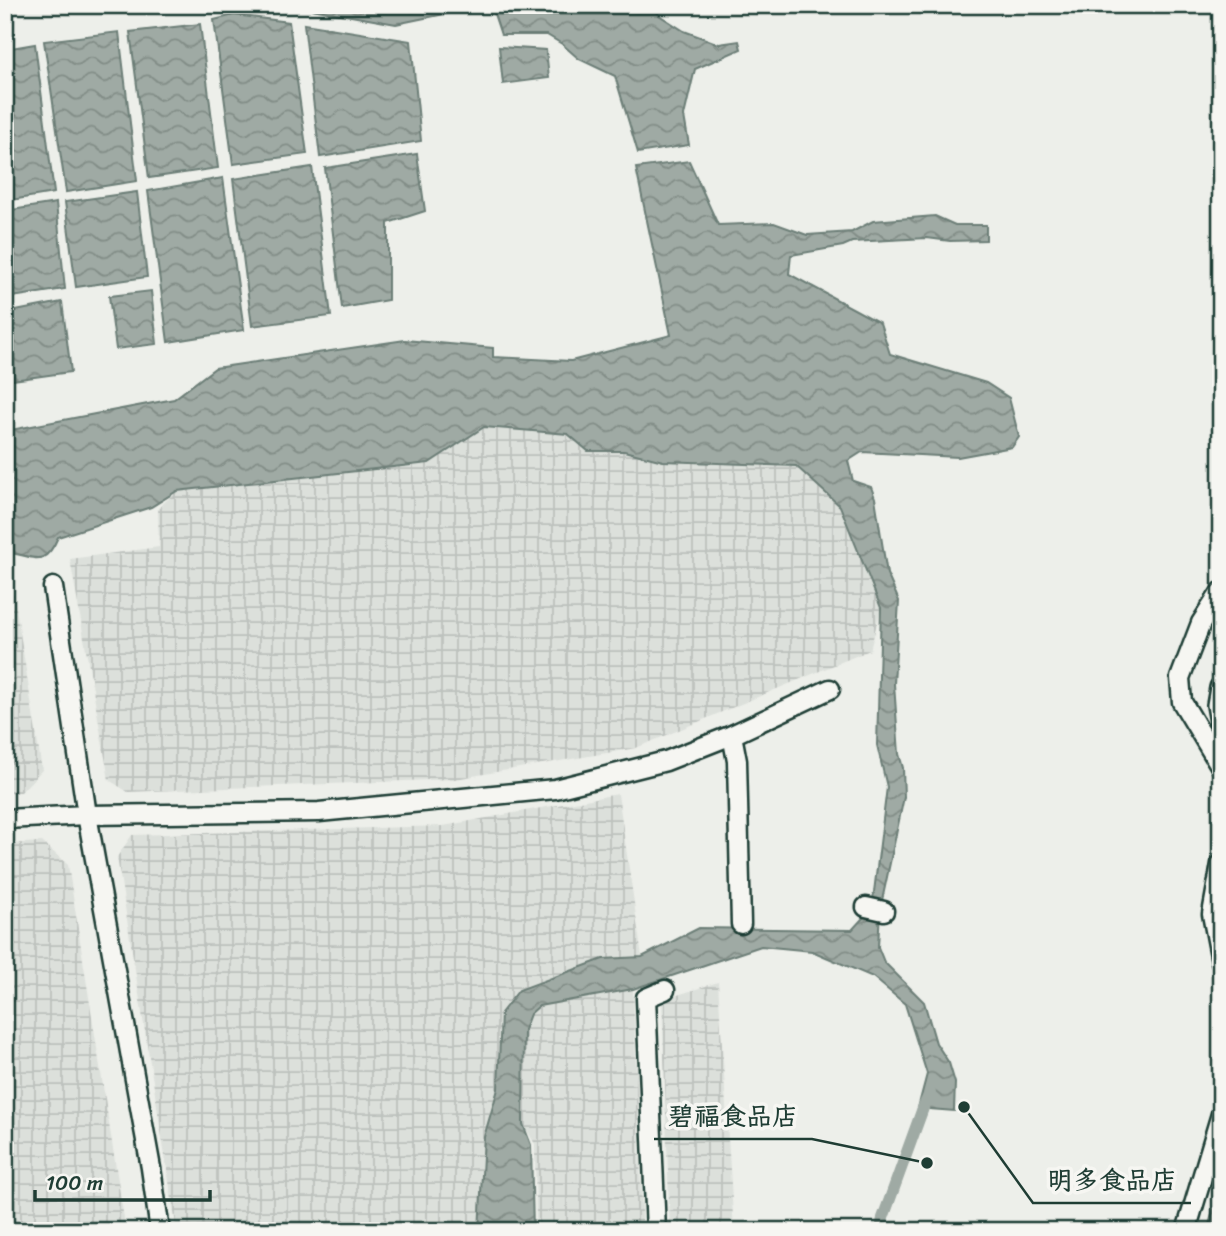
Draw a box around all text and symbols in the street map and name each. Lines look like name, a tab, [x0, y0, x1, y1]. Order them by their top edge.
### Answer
callout: 碧福食品店	[654, 1092, 812, 1139]
text: 碧福食品店	[668, 1093, 798, 1139]
callout: 明多食品店	[1033, 1156, 1191, 1203]
text: 明多食品店	[1047, 1157, 1177, 1203]
scale bar	[35, 1159, 210, 1203]
text: 100 m	[46, 1164, 103, 1202]

